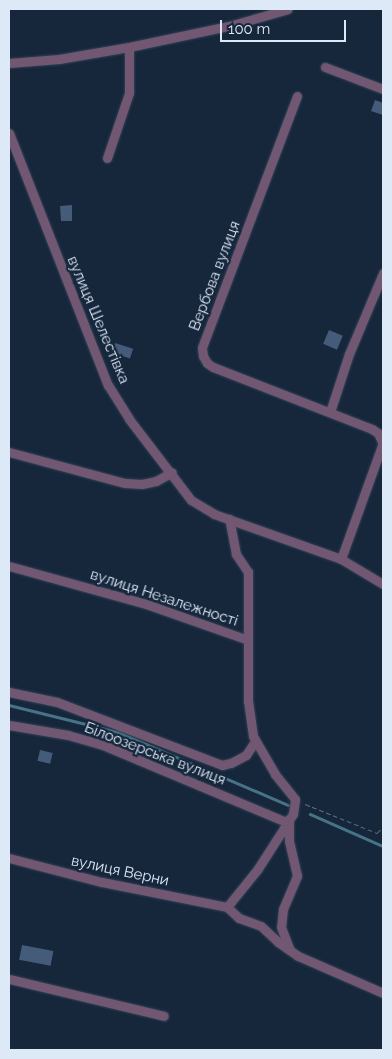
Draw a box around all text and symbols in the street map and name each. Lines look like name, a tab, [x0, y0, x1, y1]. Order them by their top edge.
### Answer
scale bar	[222, 10, 348, 42]
text: 100 m	[228, 20, 270, 38]
street label: Вербова вулиця	[186, 219, 244, 333]
street label: вулиця Шелестівка	[63, 253, 133, 387]
street label: вулиця Незалежності	[88, 566, 240, 630]
street label: Білоозерська вулиця	[82, 719, 228, 789]
street label: вулиця Верни	[69, 852, 171, 890]

